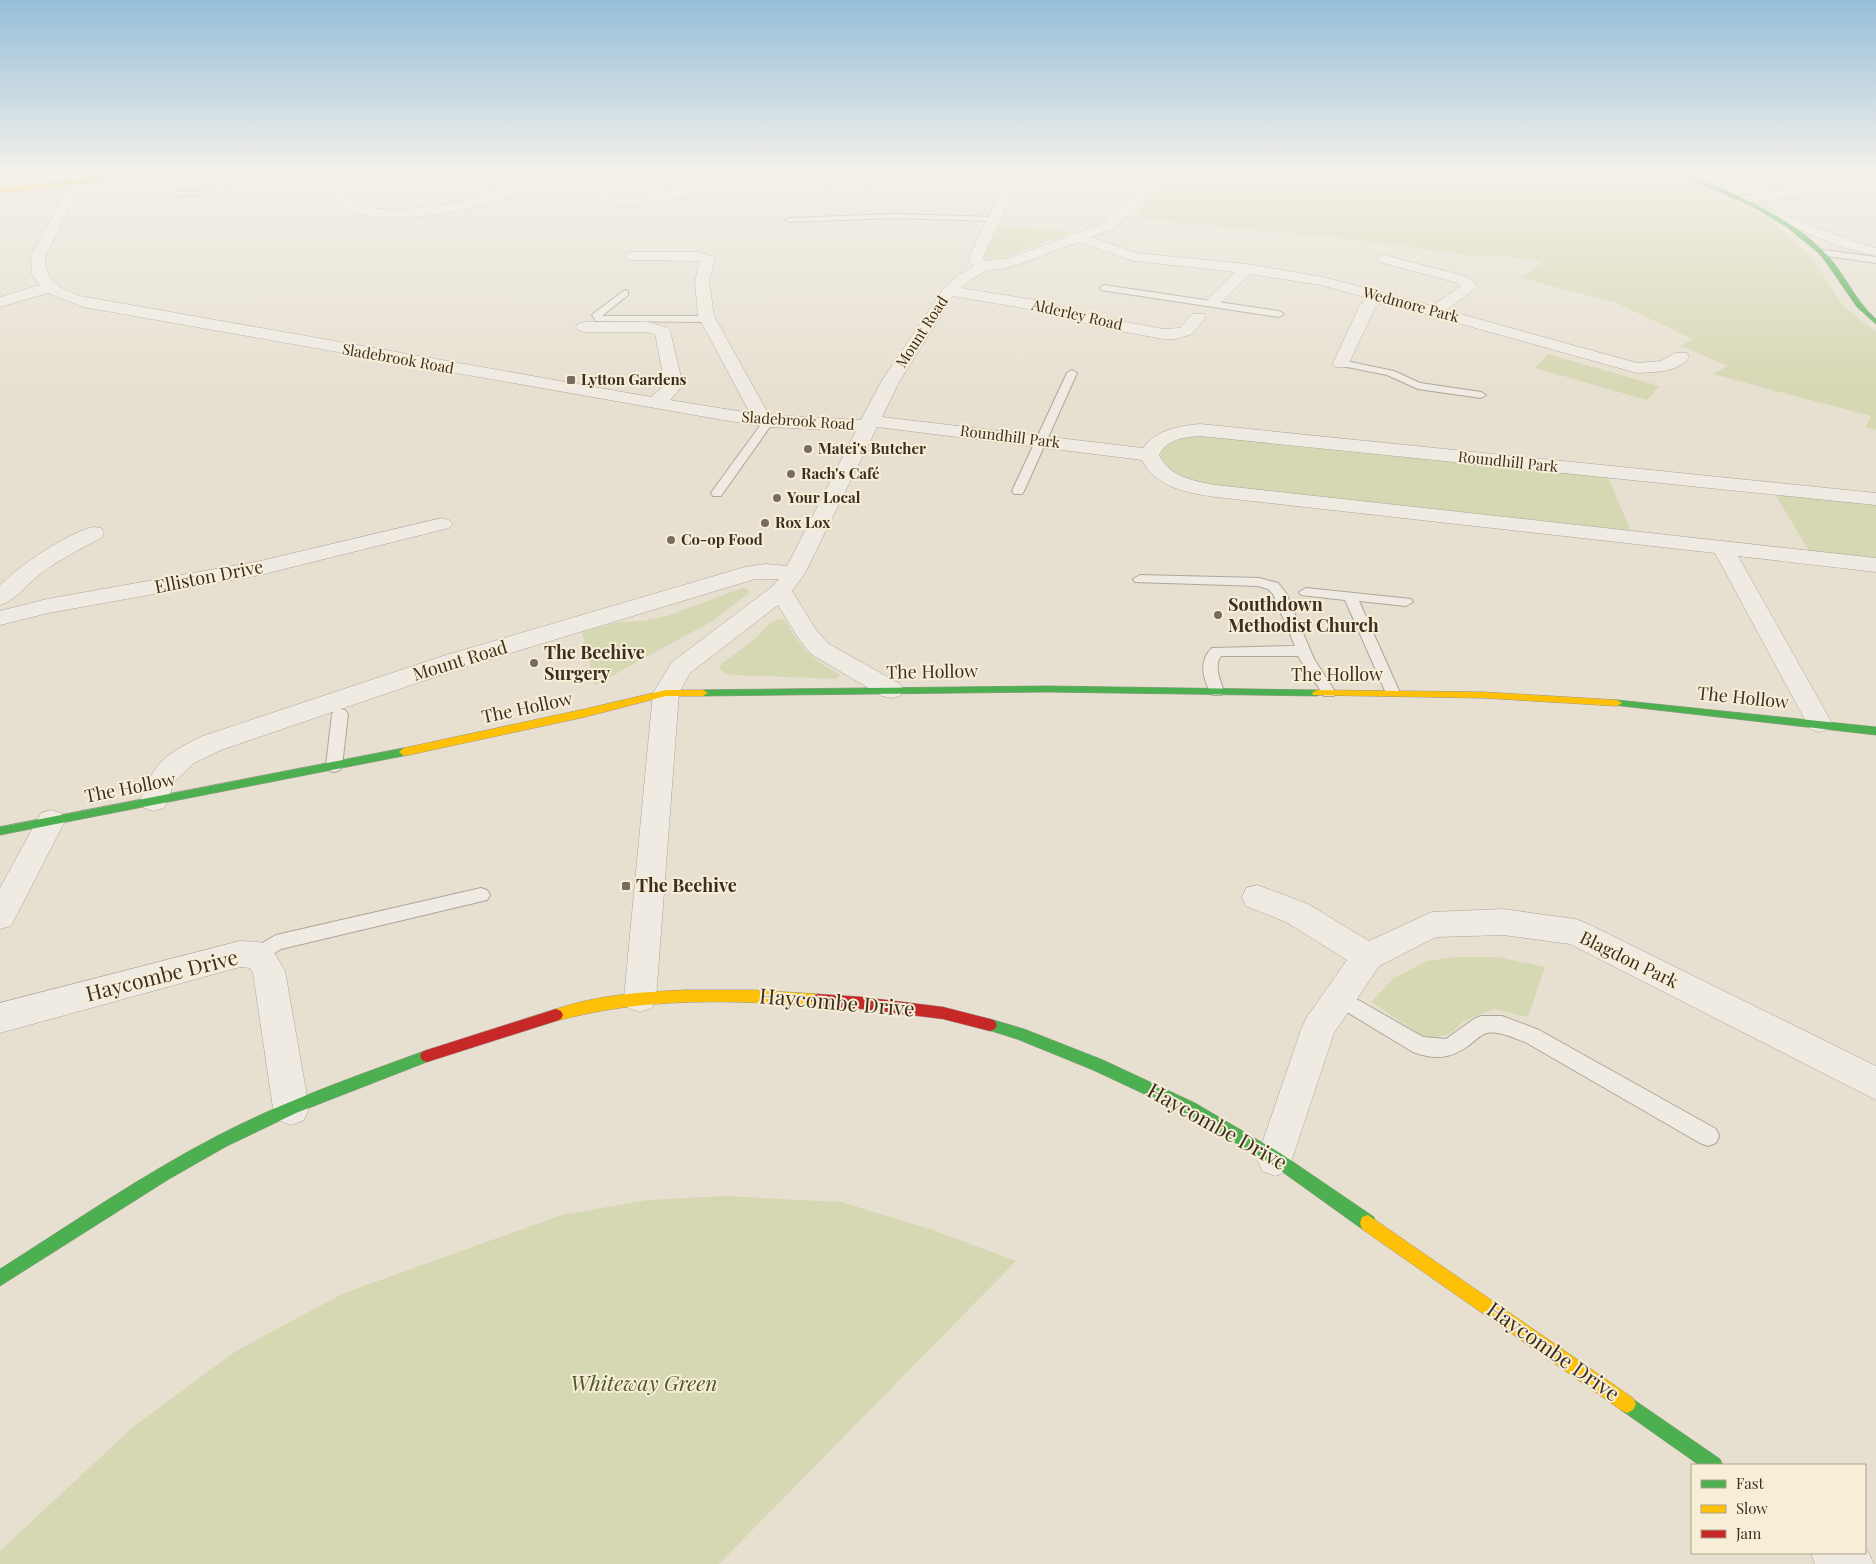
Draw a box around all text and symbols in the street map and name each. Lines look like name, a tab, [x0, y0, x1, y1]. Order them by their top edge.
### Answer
street label: Wedmore Park	[1360, 281, 1462, 327]
street label: Mount Road	[891, 292, 952, 371]
street label: Alderley Road	[1029, 294, 1125, 334]
street label: Sladebrook Road	[341, 338, 456, 378]
place label: Lytton Gardens	[581, 369, 687, 389]
marker: Lytton Gardens	[565, 374, 577, 386]
street label: Sladebrook Road	[741, 406, 856, 434]
street label: Roundhill Park	[959, 420, 1062, 452]
place label: Matei's Butcher	[818, 438, 926, 458]
marker: Matei's Butcher	[802, 443, 814, 455]
street label: Roundhill Park	[1457, 446, 1560, 476]
place label: Rach's Café	[801, 463, 880, 483]
marker: Rach's Café	[785, 468, 797, 480]
place label: Your Local	[786, 487, 861, 507]
marker: Your Local	[771, 492, 783, 504]
place label: Rox Lox	[775, 512, 831, 532]
marker: Rox Lox	[759, 517, 771, 529]
place label: Co-op Food	[681, 529, 763, 549]
marker: Co-op Food	[665, 534, 677, 546]
street label: Elliston Drive	[152, 554, 265, 598]
place label: Southdown Methodist Church	[1228, 592, 1379, 637]
marker: Southdown Methodist Church	[1212, 609, 1224, 621]
street label: Mount Road	[409, 634, 511, 686]
place label: The Beehive Surgery	[544, 640, 645, 685]
marker: The Beehive Surgery	[528, 657, 540, 669]
street label: The Hollow	[886, 658, 978, 684]
street label: The Hollow	[1291, 662, 1383, 686]
street label: The Hollow	[1696, 680, 1790, 714]
street label: The Hollow	[479, 686, 574, 728]
street label: The Hollow	[82, 766, 177, 808]
place label: The Beehive	[636, 873, 737, 897]
marker: The Beehive	[620, 880, 632, 892]
street label: Blagdon Park	[1576, 925, 1683, 993]
street label: Haycombe Drive	[82, 942, 241, 1007]
street label: Haycombe Drive	[758, 980, 916, 1022]
street label: Haycombe Drive	[1143, 1075, 1293, 1175]
street label: Haycombe Drive	[1482, 1294, 1626, 1407]
park label: Whiteway Green	[571, 1368, 717, 1396]
legend	[1691, 1464, 1866, 1554]
text: Fast	[1736, 1473, 1765, 1493]
text: Slow	[1736, 1498, 1768, 1518]
text: Jam	[1735, 1523, 1762, 1543]

